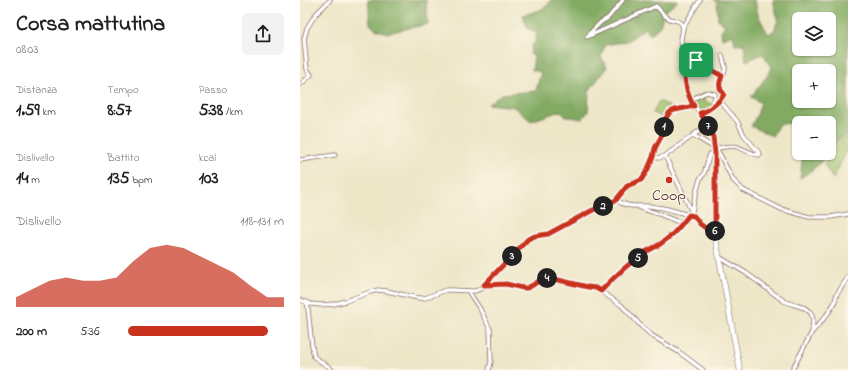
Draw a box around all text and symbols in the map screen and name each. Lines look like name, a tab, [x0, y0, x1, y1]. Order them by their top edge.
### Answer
text: Corsa mattutina	[16, 9, 165, 41]
map controls	[792, 12, 836, 160]
button: layers	[792, 12, 836, 56]
button: share	[242, 13, 284, 55]
text: 08:03	[16, 40, 39, 59]
pin	[679, 43, 713, 77]
icon: arrive	[685, 49, 707, 71]
button: +	[792, 64, 836, 108]
text: Distanza	[16, 82, 57, 98]
text: Tempo	[107, 82, 139, 98]
text: Passo	[199, 82, 227, 98]
text: 1.59	[16, 98, 40, 123]
text: 8:57	[107, 98, 132, 123]
text: 5:38	[199, 98, 223, 123]
text: km	[40, 104, 56, 120]
text: /km	[223, 104, 243, 120]
pin: 7	[698, 116, 718, 136]
button: −	[792, 116, 836, 160]
pin: 1	[654, 117, 674, 137]
text: 7	[706, 118, 710, 134]
text: 1	[662, 119, 666, 135]
text: Dislivello	[16, 150, 54, 166]
text: Battito	[107, 150, 139, 166]
text: kcal	[199, 150, 216, 166]
text: 14	[16, 166, 28, 191]
text: 135	[107, 166, 129, 191]
text: 103	[199, 166, 218, 191]
text: m	[28, 172, 40, 188]
text: bpm	[129, 172, 153, 188]
marker: Coop	[664, 175, 674, 185]
place label: Coop	[652, 184, 686, 208]
pin: 2	[593, 196, 613, 216]
text: 2	[600, 198, 606, 214]
text: Dislivello	[16, 212, 61, 231]
text: 118–131 m	[240, 212, 284, 231]
pin: 6	[705, 221, 725, 241]
text: 6	[713, 223, 717, 239]
pin: 3	[502, 246, 522, 266]
text: 3	[510, 248, 514, 264]
pin: 5	[628, 248, 648, 268]
text: 5	[635, 250, 641, 266]
pin: 4	[537, 268, 557, 288]
text: 4	[545, 270, 549, 286]
text: 200 m	[16, 322, 47, 341]
text: 5:36	[80, 322, 100, 341]

